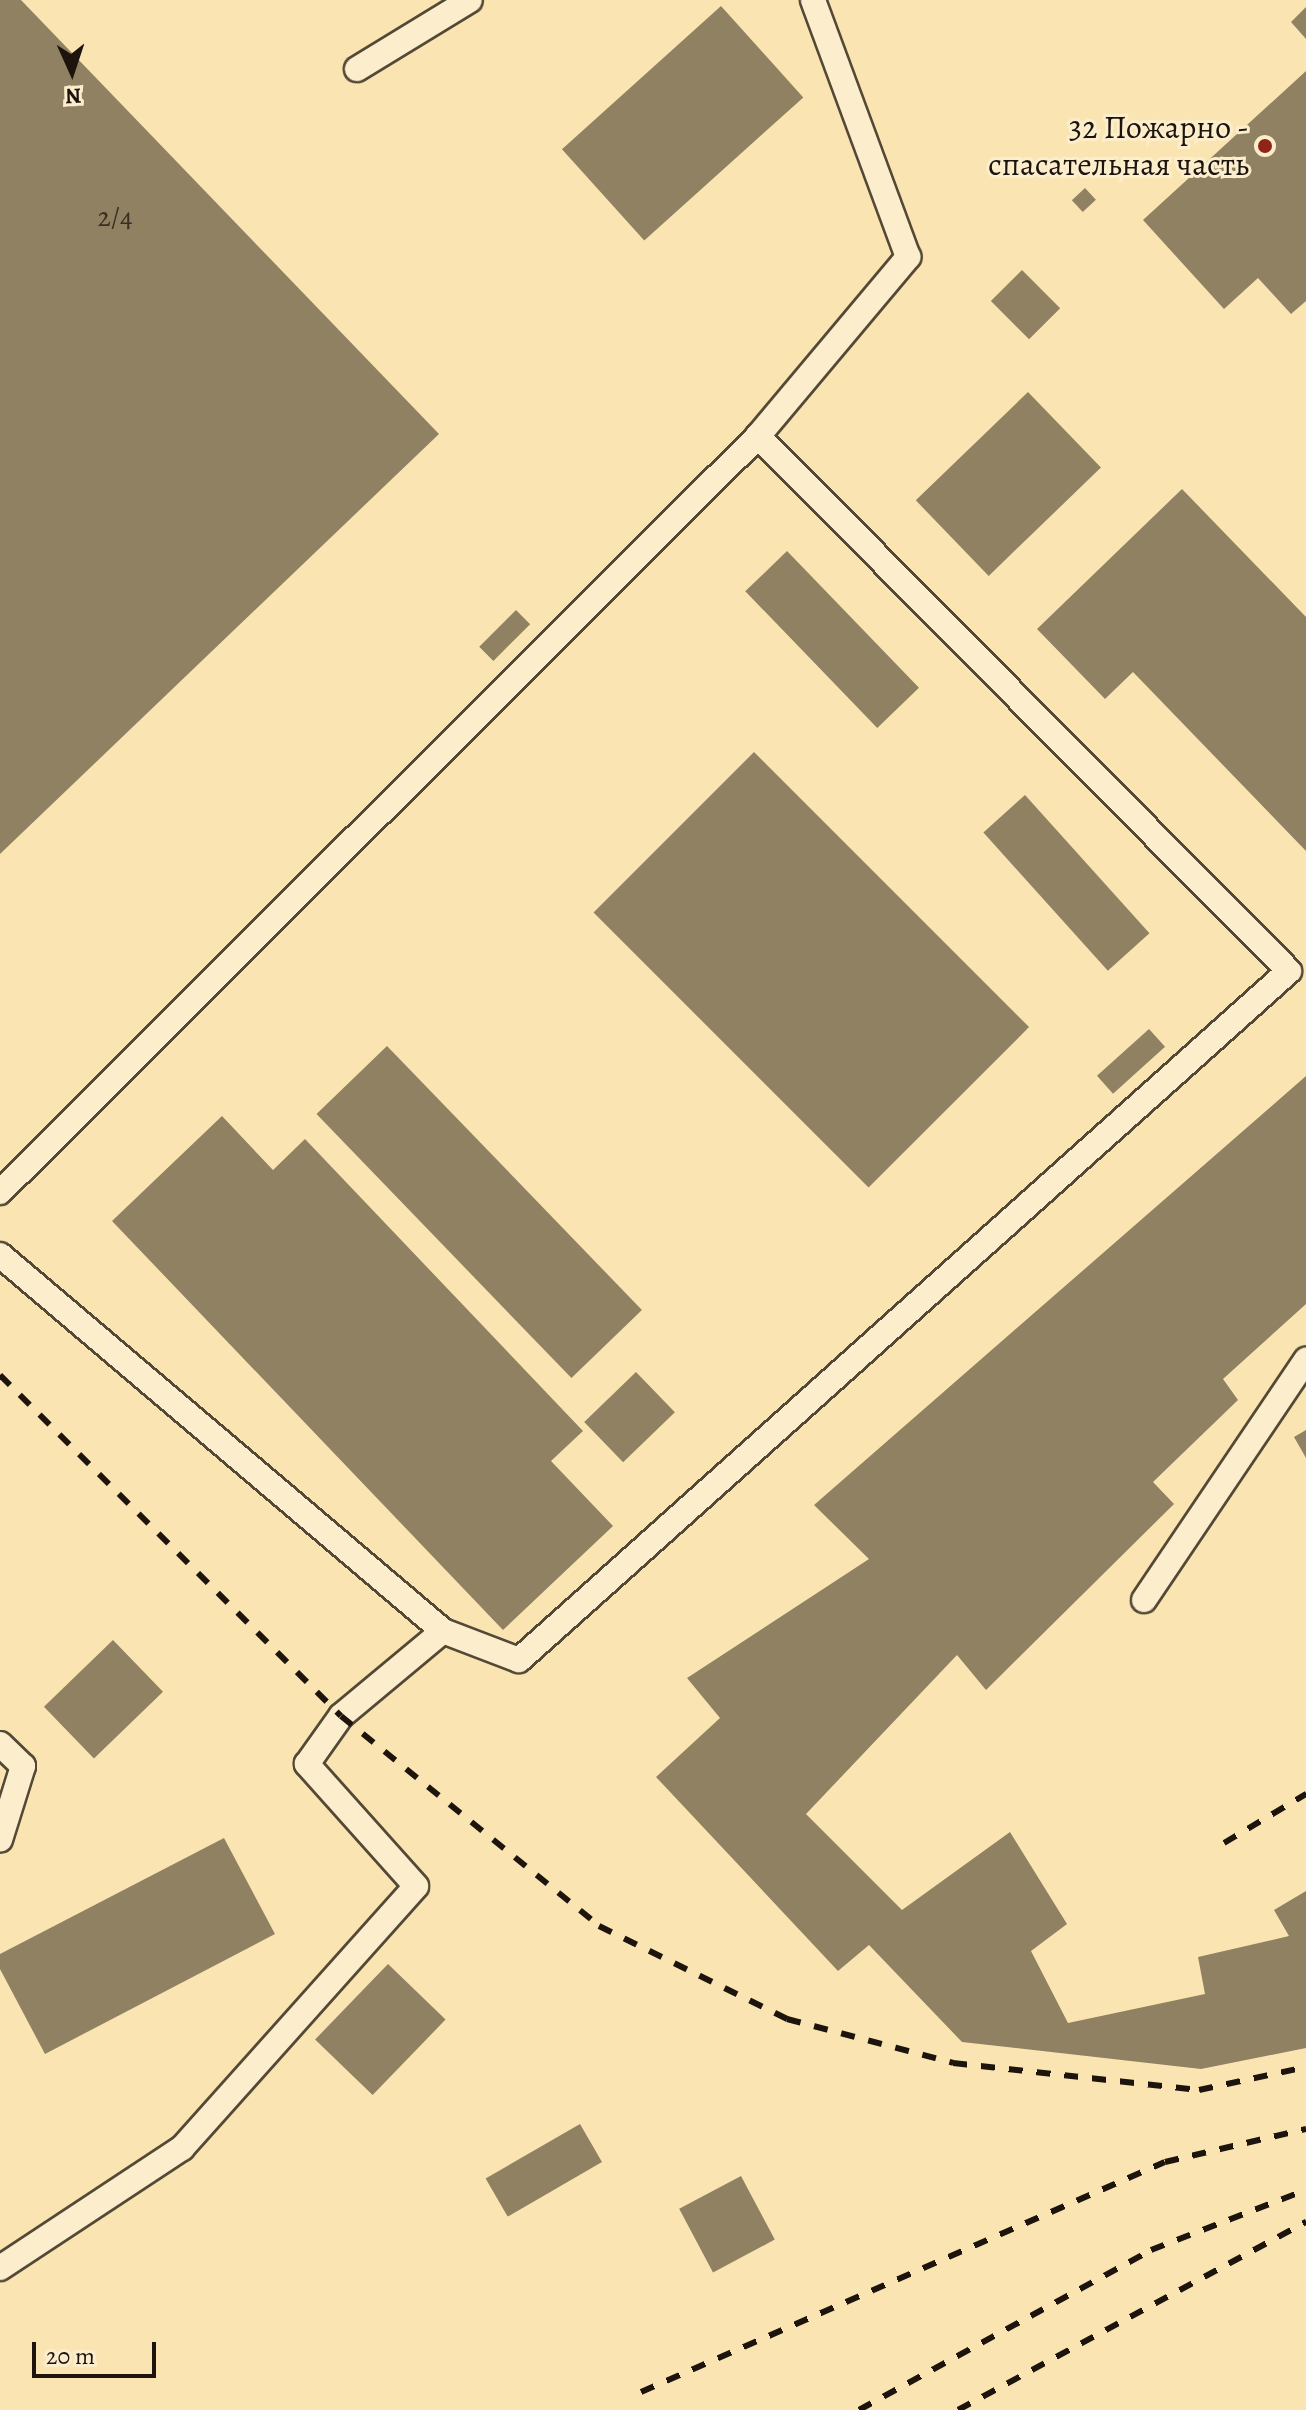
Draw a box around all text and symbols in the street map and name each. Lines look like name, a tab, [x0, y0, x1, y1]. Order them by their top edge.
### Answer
north arrow	[32, 32, 112, 112]
text: N	[64, 81, 82, 111]
place label: 32 Пожарно - спасательная часть	[988, 109, 1249, 184]
marker: 32 Пожарно - спасательная часть	[1256, 137, 1274, 155]
house number: 2/4	[97, 200, 133, 234]
scale bar	[36, 2326, 160, 2376]
text: 20 m	[46, 2340, 95, 2372]

